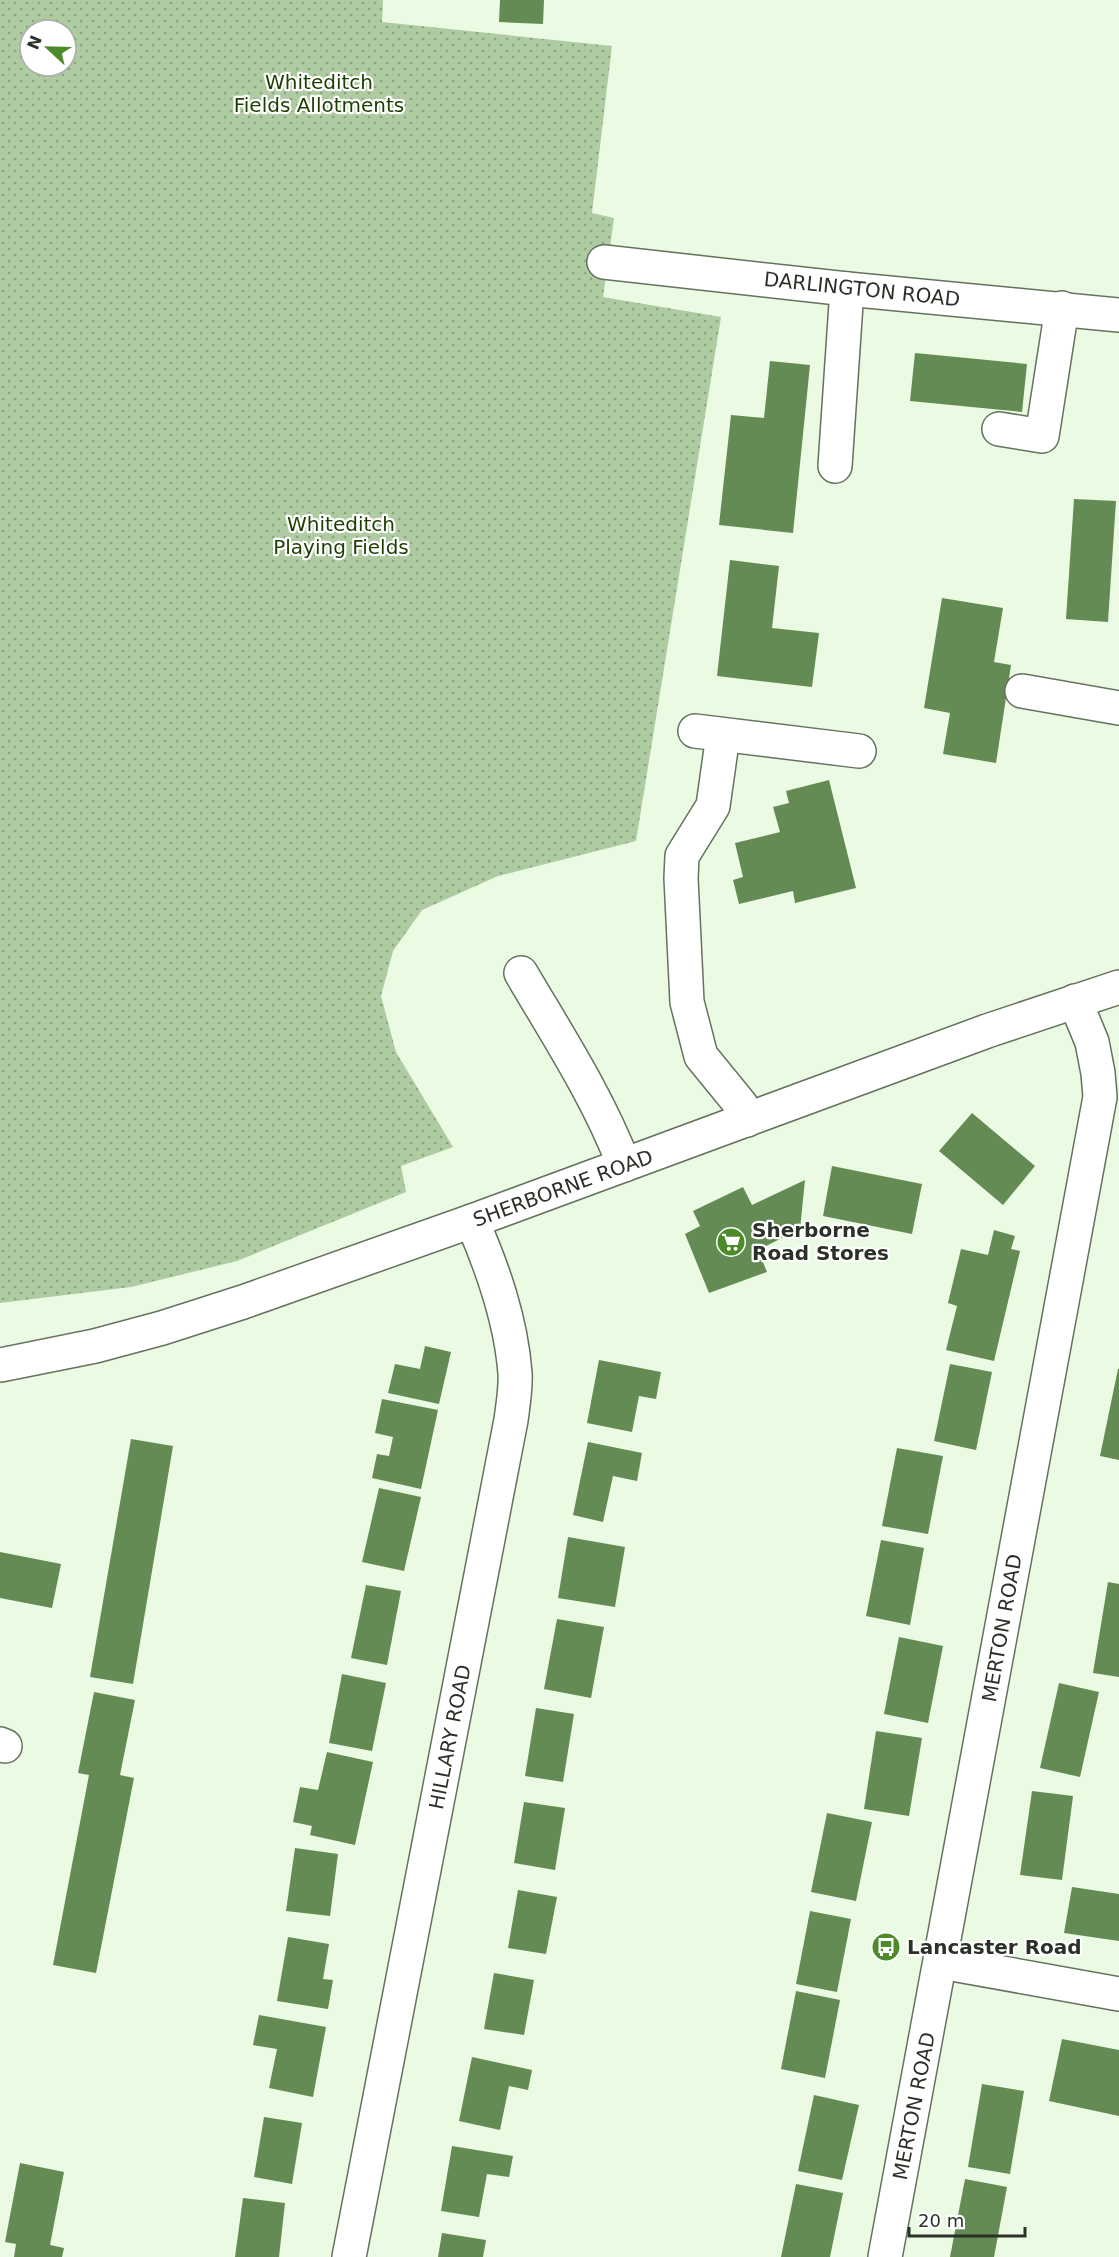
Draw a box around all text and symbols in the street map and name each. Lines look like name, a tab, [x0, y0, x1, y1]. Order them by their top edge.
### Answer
north arrow	[18, 18, 78, 78]
text: N	[23, 33, 46, 52]
park label: Whiteditch Fields Allotments	[234, 70, 404, 117]
street label: DARLINGTON ROAD	[763, 267, 961, 311]
park label: Whiteditch Playing Fields	[273, 512, 409, 559]
street label: SHERBORNE ROAD	[470, 1144, 656, 1232]
place label: Sherborne Road Stores	[752, 1218, 889, 1265]
supermarket icon: Sherborne Road Stores	[715, 1226, 747, 1258]
street label: MERTON ROAD	[977, 1552, 1027, 1704]
street label: HILLARY ROAD	[424, 1663, 476, 1811]
bus stop icon: Lancaster Road	[870, 1931, 902, 1963]
place label: Lancaster Road	[907, 1935, 1082, 1959]
street label: MERTON ROAD	[888, 2030, 940, 2182]
scale bar	[909, 2200, 1024, 2238]
text: 20 m	[918, 2210, 964, 2231]

